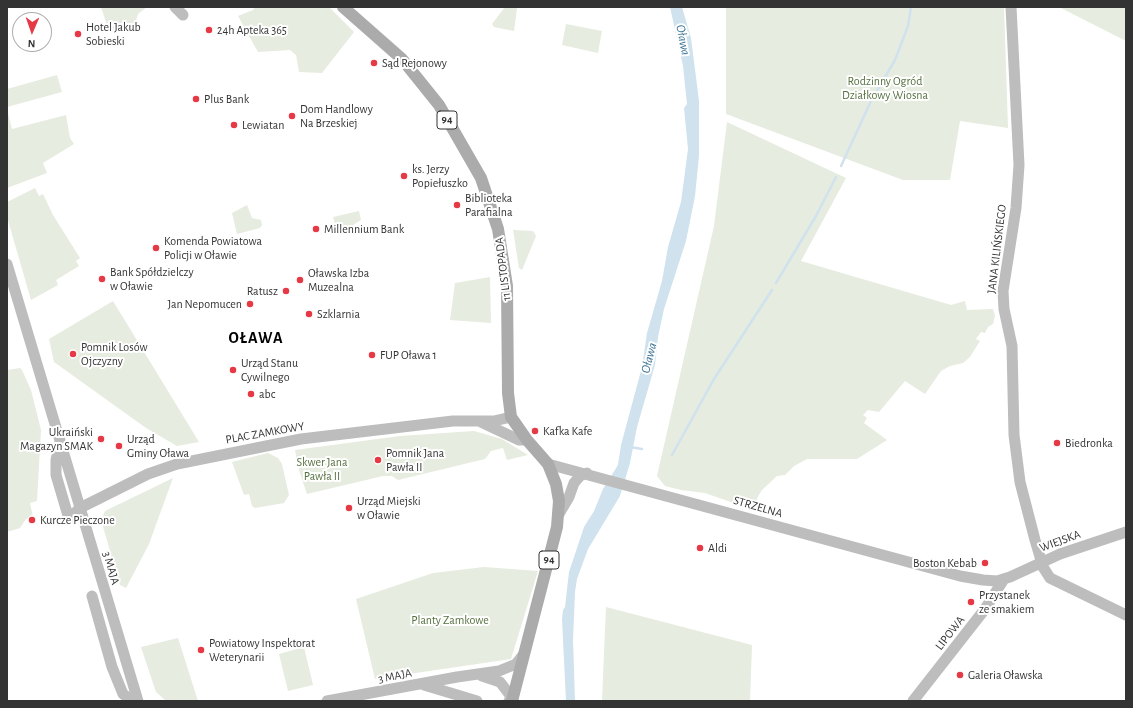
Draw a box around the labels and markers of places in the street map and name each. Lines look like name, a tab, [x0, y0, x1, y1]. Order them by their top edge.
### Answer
place label: Hotel Jakub Sobieski	[86, 20, 141, 48]
place label: 24h Apteka 365	[217, 23, 287, 37]
marker: 24h Apteka 365	[204, 25, 214, 35]
marker: Hotel Jakub Sobieski	[73, 29, 83, 39]
place label: Sąd Rejonowy	[382, 56, 447, 70]
marker: Sąd Rejonowy	[369, 58, 379, 68]
place label: Plus Bank	[204, 92, 249, 106]
marker: Plus Bank	[191, 94, 201, 104]
place label: Dom Handlowy Na Brzeskiej	[300, 102, 373, 130]
marker: Dom Handlowy Na Brzeskiej	[287, 111, 297, 121]
place label: Lewiatan	[242, 118, 284, 132]
marker: Lewiatan	[229, 120, 239, 130]
place label: ks. Jerzy Popiełuszko	[412, 162, 468, 190]
marker: ks. Jerzy Popiełuszko	[399, 171, 409, 181]
place label: Biblioteka Parafialna	[465, 191, 512, 219]
marker: Biblioteka Parafialna	[452, 200, 462, 210]
place label: Millennium Bank	[324, 222, 404, 236]
marker: Millennium Bank	[311, 224, 321, 234]
place label: Komenda Powiatowa Policji w Oławie	[164, 234, 262, 262]
marker: Komenda Powiatowa Policji w Oławie	[151, 243, 161, 253]
place label: Bank Spółdzielczy w Oławie	[110, 265, 194, 293]
place label: Oławska Izba Muzealna	[308, 266, 369, 294]
marker: Bank Spółdzielczy w Oławie	[97, 274, 107, 284]
marker: Oławska Izba Muzealna	[295, 275, 305, 285]
place label: Ratusz	[247, 284, 278, 298]
marker: Ratusz	[281, 286, 291, 296]
place label: Jan Nepomucen	[168, 297, 242, 311]
marker: Jan Nepomucen	[245, 299, 255, 309]
place label: Szklarnia	[317, 307, 360, 321]
marker: Szklarnia	[304, 309, 314, 319]
place label: Pomnik Losów Ojczyzny	[81, 340, 148, 368]
place label: FUP Oława 1	[380, 348, 437, 362]
marker: Pomnik Losów Ojczyzny	[68, 349, 78, 359]
marker: FUP Oława 1	[367, 350, 377, 360]
place label: Urząd Stanu Cywilnego	[241, 356, 298, 384]
marker: Urząd Stanu Cywilnego	[228, 365, 238, 375]
place label: abc	[259, 387, 275, 401]
marker: abc	[246, 389, 256, 399]
place label: Kafka Kafe	[543, 424, 592, 438]
place label: Ukraiński Magazyn SMAK	[20, 425, 93, 453]
marker: Kafka Kafe	[530, 426, 540, 436]
place label: Urząd Gminy Oława	[127, 432, 189, 460]
marker: Ukraiński Magazyn SMAK	[96, 434, 106, 444]
place label: Biedronka	[1065, 436, 1113, 450]
marker: Biedronka	[1052, 438, 1062, 448]
marker: Urząd Gminy Oława	[114, 441, 124, 451]
place label: Pomnik Jana Pawła II	[386, 446, 444, 474]
marker: Pomnik Jana Pawła II	[373, 455, 383, 465]
place label: Urząd Miejski w Oławie	[357, 494, 421, 522]
marker: Urząd Miejski w Oławie	[344, 503, 354, 513]
place label: Kurcze Pieczone	[40, 513, 115, 527]
marker: Kurcze Pieczone	[27, 515, 37, 525]
place label: Aldi	[708, 541, 727, 555]
marker: Aldi	[695, 543, 705, 553]
place label: Boston Kebab	[913, 556, 977, 570]
marker: Boston Kebab	[980, 558, 990, 568]
place label: Przystanek ze smakiem	[979, 588, 1034, 616]
marker: Przystanek ze smakiem	[966, 597, 976, 607]
place label: Powiatowy Inspektorat Weterynarii	[209, 636, 315, 664]
marker: Powiatowy Inspektorat Weterynarii	[196, 645, 206, 655]
place label: Galeria Oławska	[968, 668, 1043, 682]
marker: Galeria Oławska	[955, 670, 965, 680]

